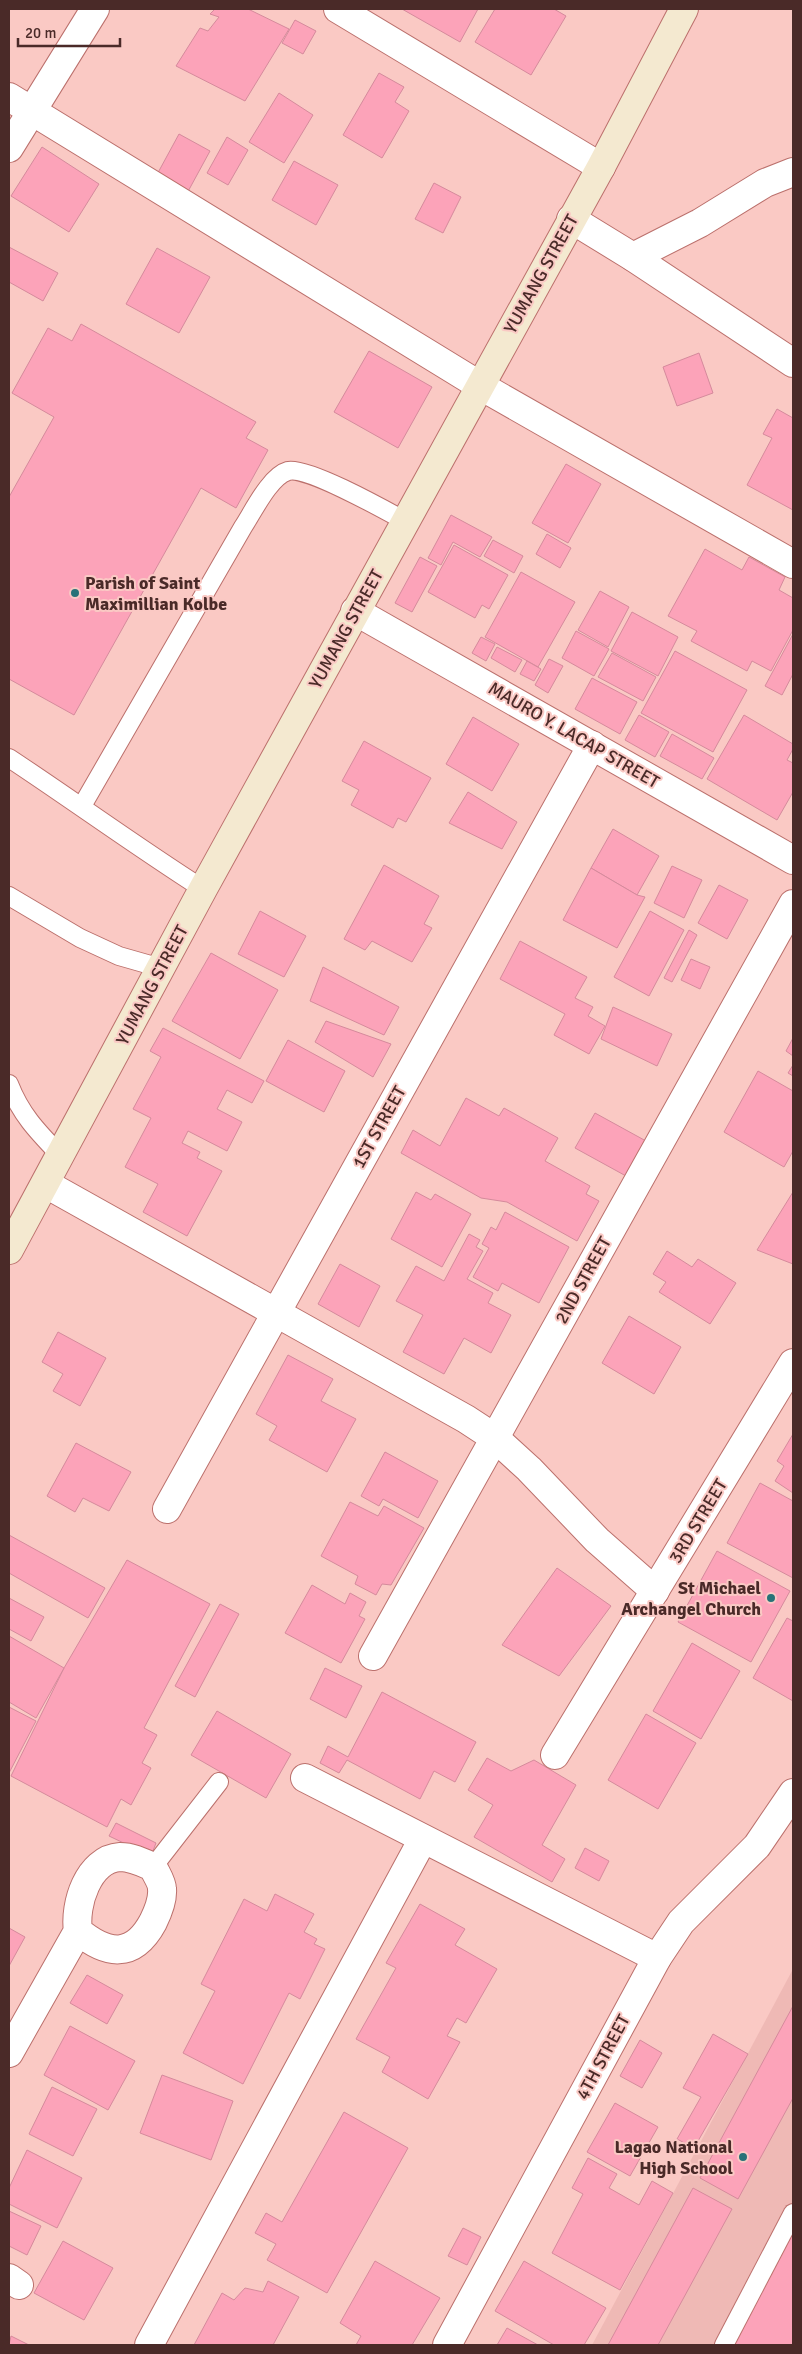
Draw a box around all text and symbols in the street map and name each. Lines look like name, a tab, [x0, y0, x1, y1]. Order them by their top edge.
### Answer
scale bar	[18, 15, 120, 47]
text: 20 m	[25, 24, 56, 42]
street label: YUMANG STREET	[499, 210, 583, 337]
street label: YUMANG STREET	[304, 565, 388, 692]
place label: Parish of Saint Maximillian Kolbe	[85, 572, 227, 615]
marker: Parish of Saint Maximillian Kolbe	[69, 587, 81, 599]
street label: MAURO Y. LACAP STREET	[485, 677, 664, 793]
street label: YUMANG STREET	[111, 921, 193, 1049]
street label: 1ST STREET	[347, 1082, 411, 1172]
street label: 2ND STREET	[550, 1233, 616, 1327]
street label: 3RD STREET	[664, 1475, 732, 1567]
place label: St Michael Archangel Church	[621, 1577, 761, 1620]
marker: St Michael Archangel Church	[765, 1592, 777, 1604]
street label: 4TH STREET	[571, 2011, 635, 2103]
place label: Lagao National High School	[614, 2136, 733, 2179]
marker: Lagao National High School	[737, 2151, 749, 2163]

